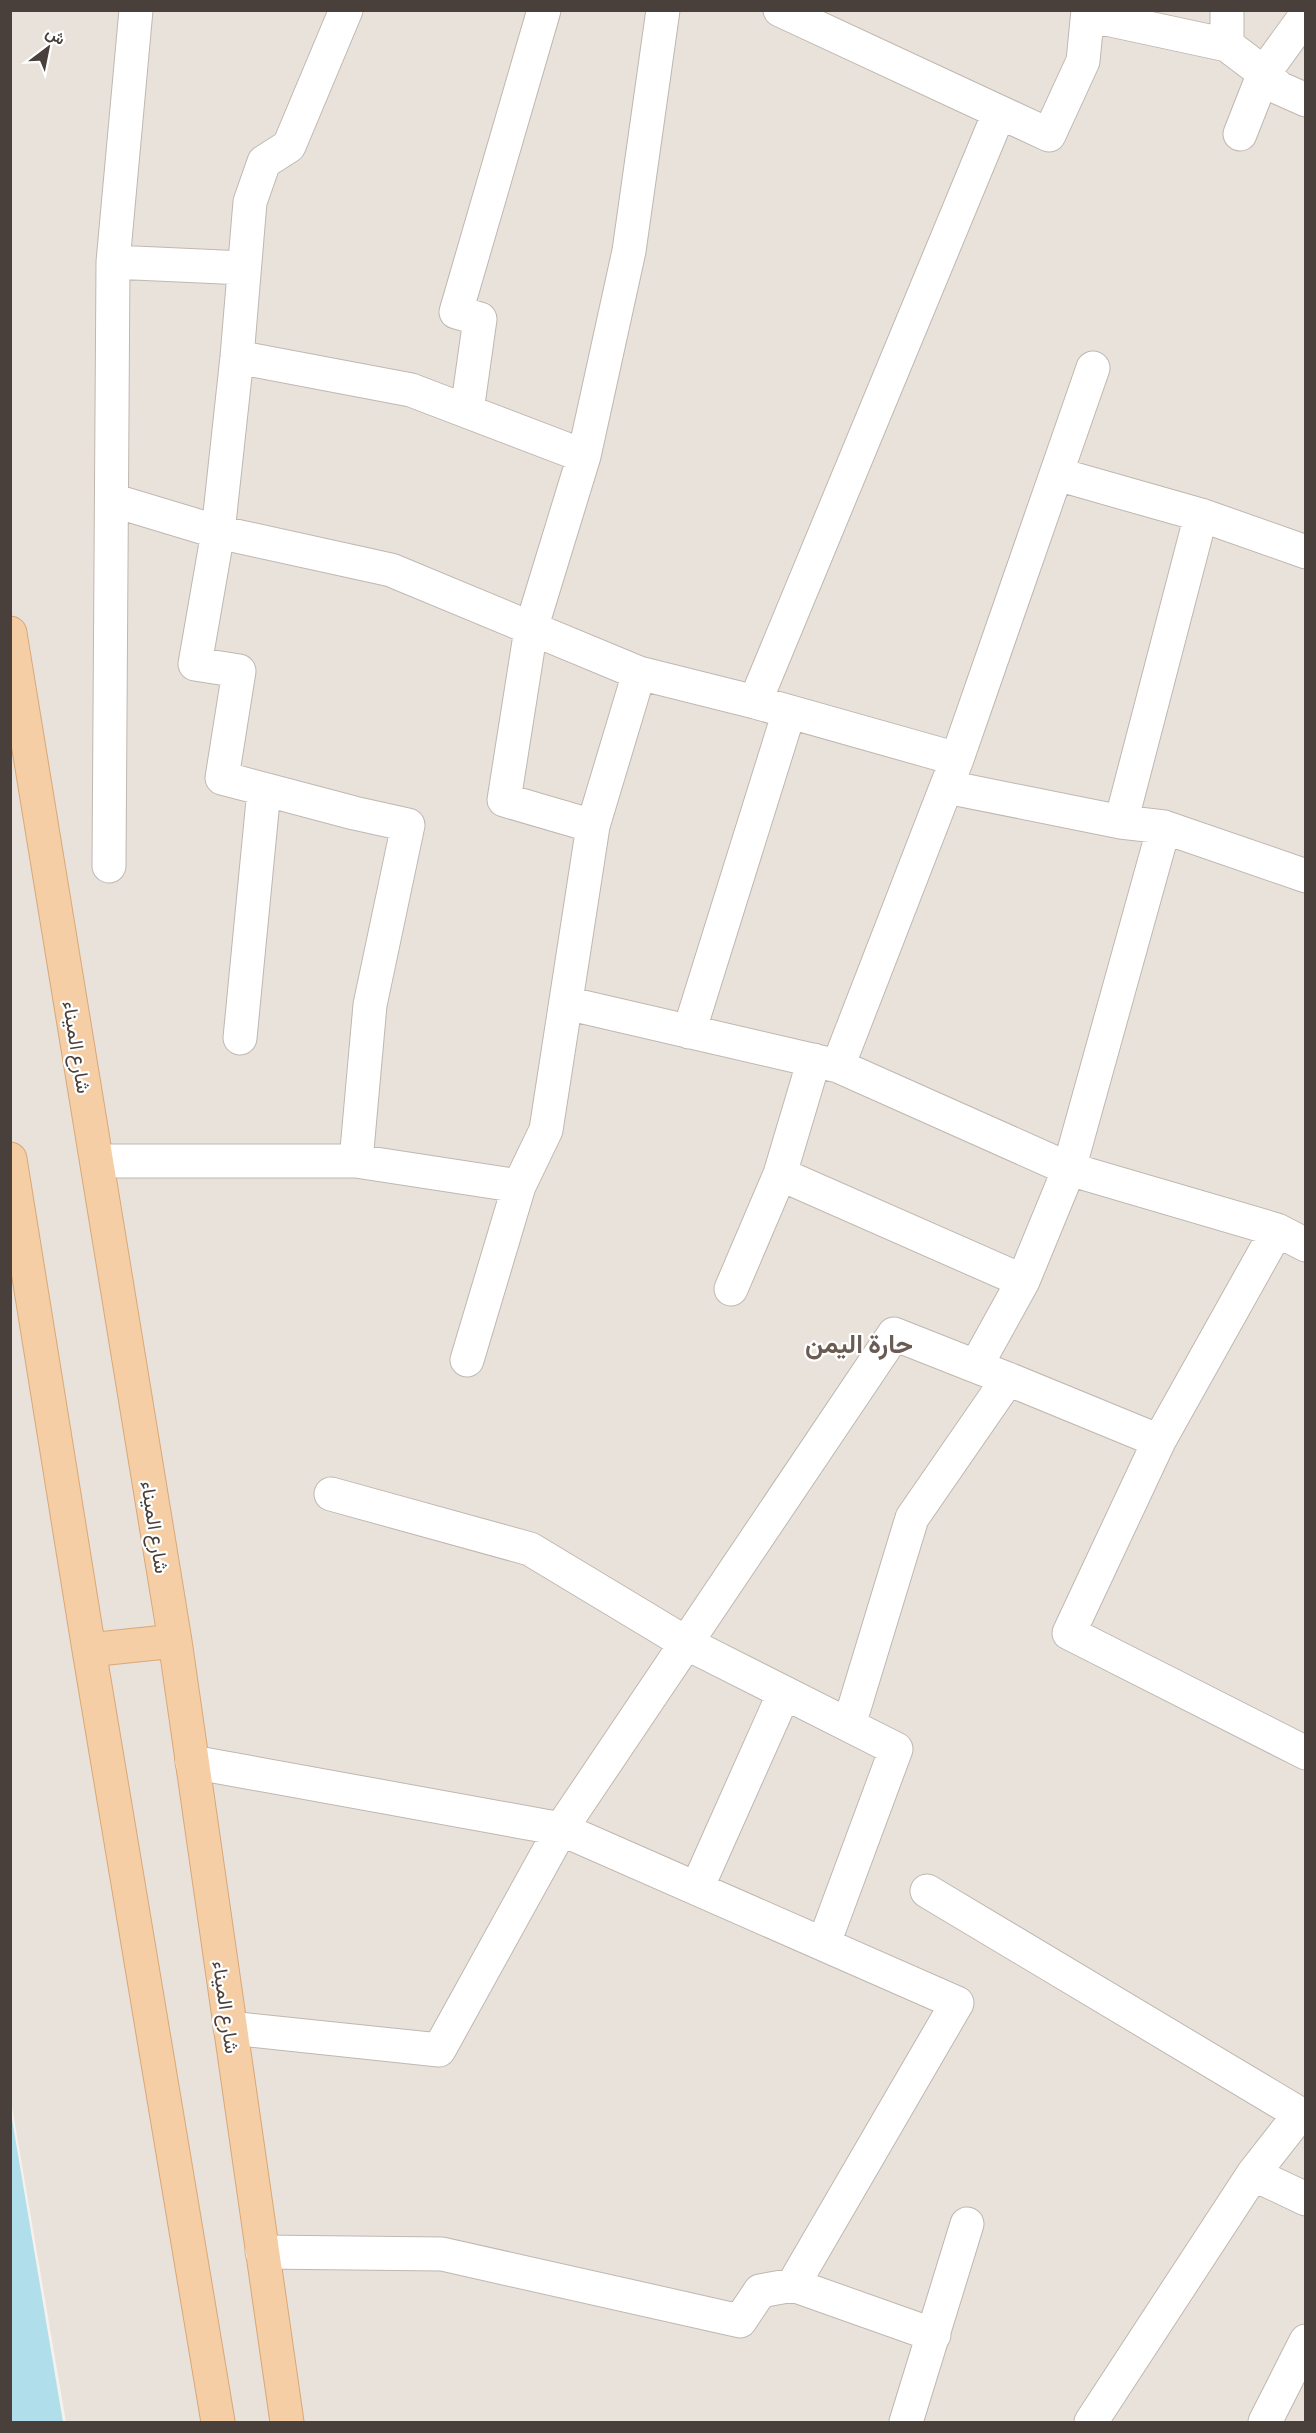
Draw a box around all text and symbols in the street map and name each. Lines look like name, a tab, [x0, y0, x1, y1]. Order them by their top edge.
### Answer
north arrow	[18, 18, 78, 78]
text: ش	[42, 22, 69, 49]
street label: شارع الميناء	[56, 999, 97, 1095]
district label: حارة اليمن	[805, 1327, 913, 1360]
street label: شارع الميناء	[134, 1479, 175, 1575]
street label: شارع الميناء	[206, 1959, 245, 2055]

